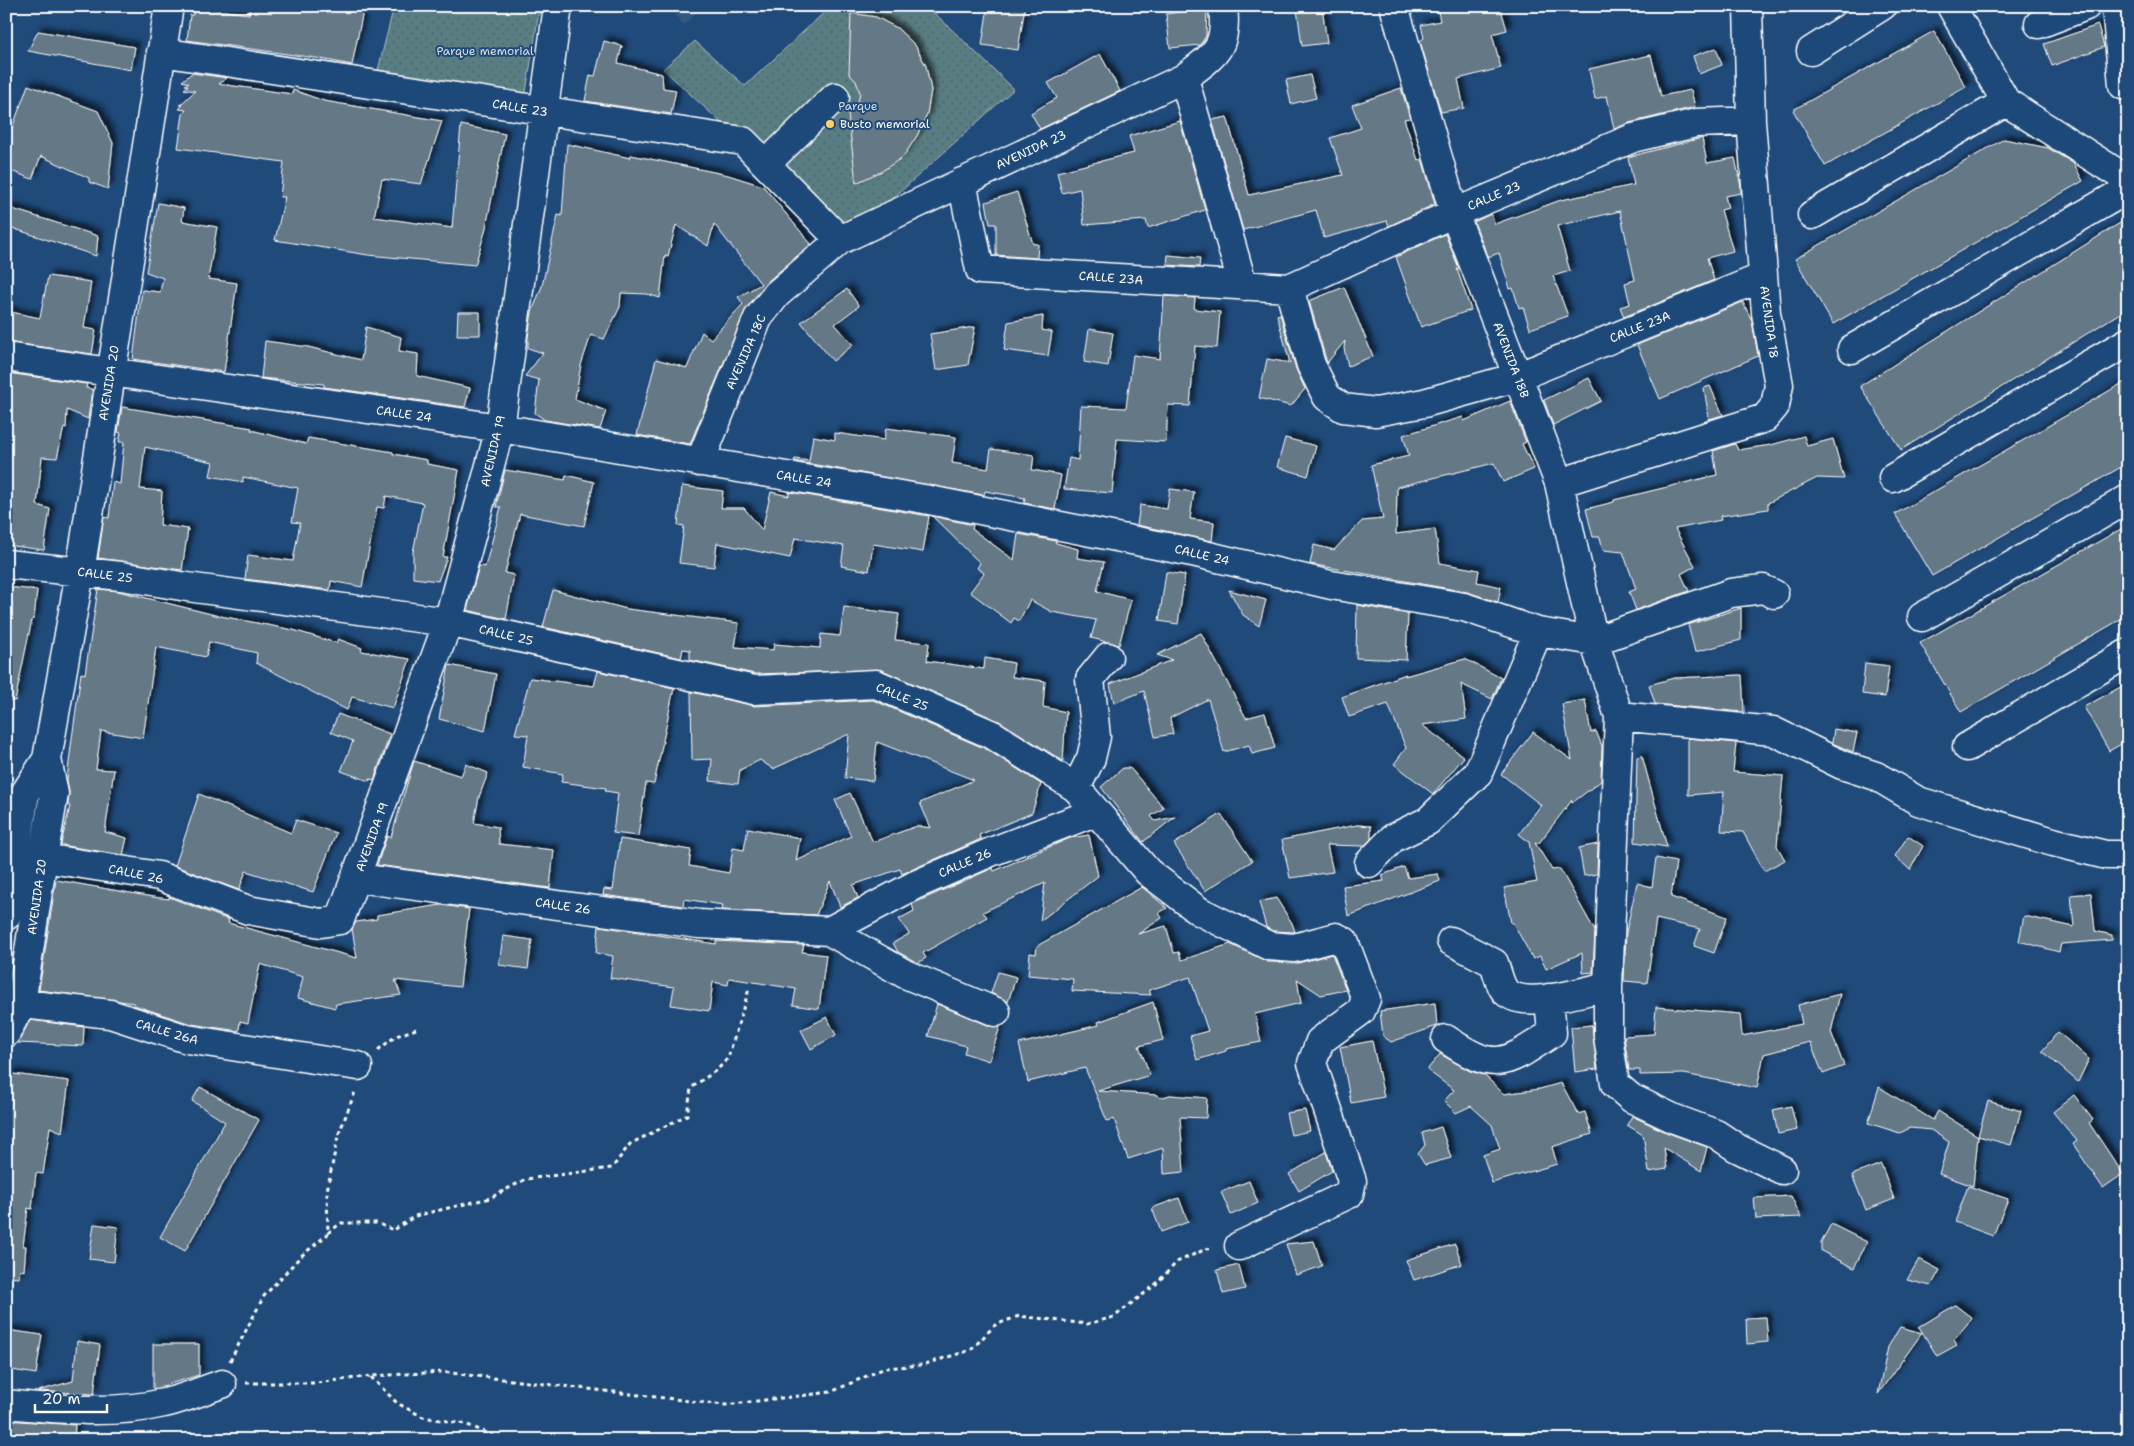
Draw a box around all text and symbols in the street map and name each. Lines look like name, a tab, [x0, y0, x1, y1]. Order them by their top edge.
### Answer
park label: Parque memorial	[436, 43, 534, 59]
street label: CALLE 23	[491, 96, 549, 120]
park label: Parque	[838, 98, 878, 114]
place label: Busto memorial	[840, 116, 930, 132]
marker: Busto memorial	[824, 118, 836, 130]
street label: AVENIDA 23	[993, 127, 1069, 173]
street label: CALLE 23	[1465, 178, 1523, 214]
street label: CALLE 23A	[1078, 268, 1144, 288]
street label: AVENIDA 18	[1756, 285, 1782, 359]
street label: CALLE 23A	[1607, 307, 1673, 346]
street label: AVENIDA 18C	[722, 312, 770, 392]
street label: AVENIDA 18B	[1489, 320, 1533, 400]
street label: AVENIDA 20	[95, 344, 123, 422]
street label: CALLE 24	[375, 402, 433, 426]
street label: AVENIDA 19	[477, 414, 509, 488]
street label: CALLE 24	[775, 467, 833, 491]
street label: CALLE 24	[1173, 541, 1231, 569]
street label: CALLE 25	[77, 564, 133, 586]
street label: CALLE 25	[477, 621, 535, 649]
street label: CALLE 25	[873, 679, 931, 715]
street label: AVENIDA 19	[352, 800, 392, 874]
street label: CALLE 26	[936, 845, 994, 881]
street label: AVENIDA 20	[24, 858, 50, 936]
street label: CALLE 26	[107, 861, 165, 887]
street label: CALLE 26	[534, 894, 592, 918]
street label: CALLE 26A	[134, 1015, 200, 1049]
scale bar	[35, 1381, 108, 1413]
text: 20 m	[42, 1389, 81, 1409]

